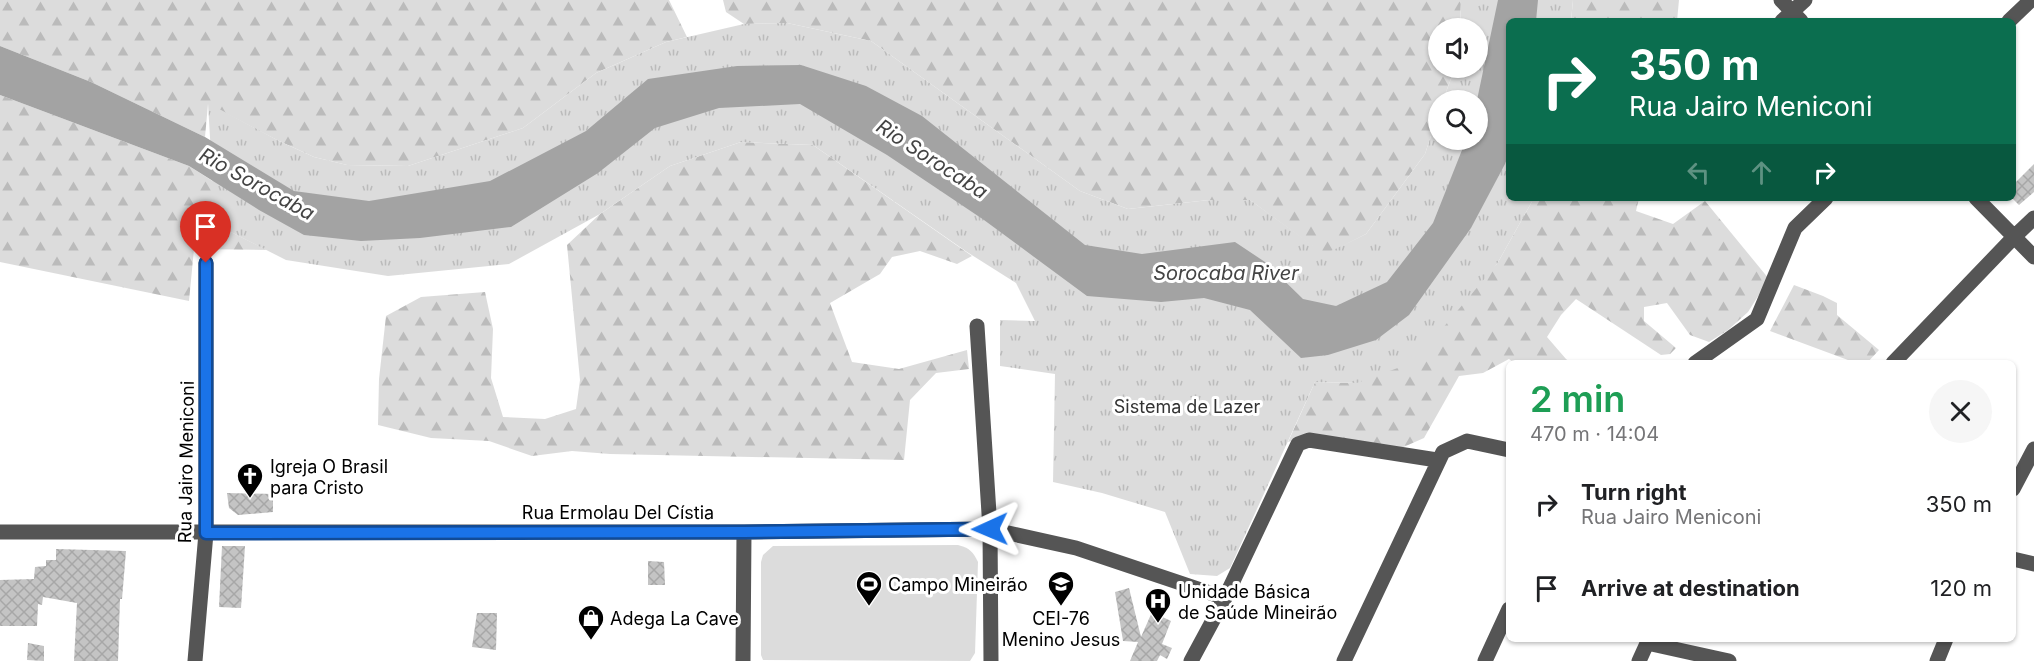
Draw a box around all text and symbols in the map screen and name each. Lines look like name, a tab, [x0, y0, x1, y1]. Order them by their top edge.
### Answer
map controls	[1428, 18, 1488, 150]
button: sound	[1428, 18, 1488, 78]
text: 350 m	[1629, 39, 1760, 90]
icon: right	[1530, 42, 1608, 120]
button: search	[1428, 90, 1488, 150]
text: Rua Jairo Meniconi	[1629, 90, 1872, 123]
water label: Rio Sorocaba	[872, 114, 992, 204]
water label: Rio Sorocaba	[195, 143, 319, 225]
icon: left	[1682, 156, 1715, 189]
icon: ahead	[1745, 156, 1778, 189]
icon: right	[1808, 156, 1841, 189]
pin	[180, 201, 231, 263]
icon: arrive	[189, 210, 222, 243]
water label: Sorocaba River	[1153, 261, 1299, 285]
text: 2 min	[1530, 377, 1625, 421]
button: close	[1929, 380, 1992, 443]
street label: Rua Jairo Meniconi	[174, 381, 198, 543]
park label: Sistema de Lazer	[1114, 396, 1260, 417]
text: 470 m · 14:04	[1530, 422, 1659, 446]
place label: Igreja O Brasil para Cristo	[270, 456, 388, 498]
church icon: Igreja O Brasil para Cristo	[235, 461, 265, 499]
text: Turn right	[1581, 479, 1687, 505]
icon: right	[1530, 488, 1563, 521]
text: 350 m	[1926, 491, 1992, 517]
position arrow	[958, 497, 1022, 561]
street label: Rua Ermolau Del Cístia	[522, 502, 714, 523]
text: Rua Jairo Meniconi	[1581, 505, 1761, 529]
sports icon: Campo Mineirão	[854, 569, 884, 607]
school or university icon: CEI-76 Menino Jesus	[1046, 569, 1076, 607]
icon: arrive	[1530, 572, 1563, 605]
place label: Campo Mineirão	[888, 574, 1028, 595]
text: Arrive at destination	[1581, 575, 1800, 601]
text: 120 m	[1930, 575, 1992, 601]
place label: Unidade Básica de Saúde Mineirão	[1178, 581, 1337, 623]
hospital icon: Unidade Básica de Saúde Mineirão	[1143, 586, 1173, 624]
shop icon: Adega La Cave	[576, 603, 606, 641]
place label: Adega La Cave	[610, 608, 739, 629]
place label: CEI-76 Menino Jesus	[1002, 608, 1120, 650]

